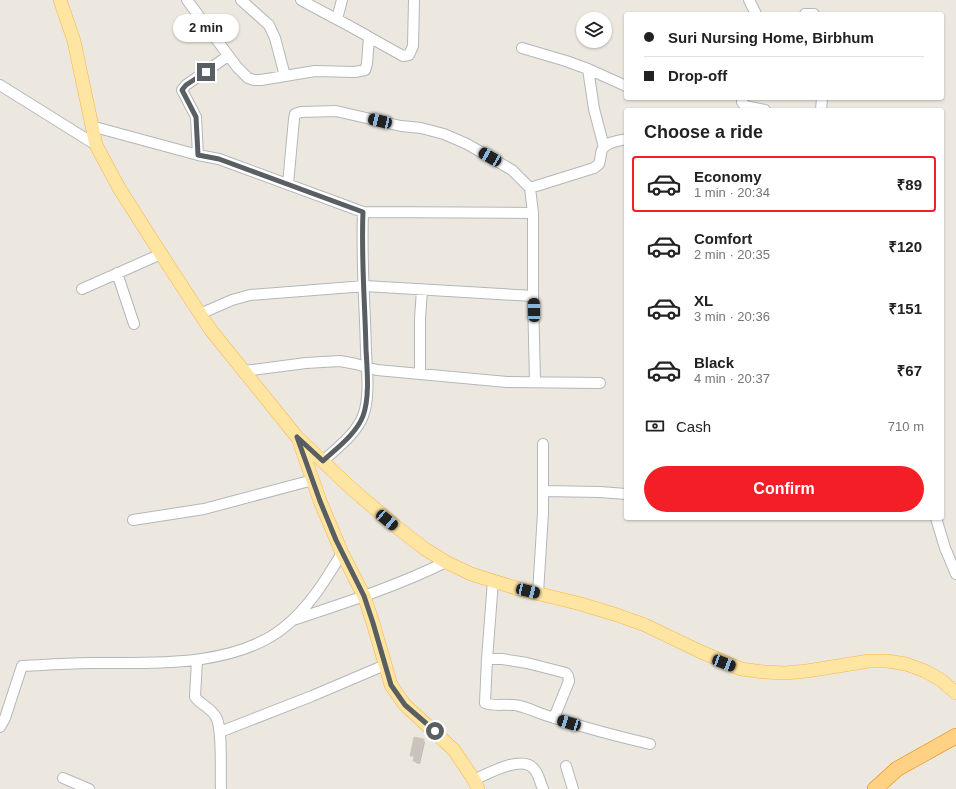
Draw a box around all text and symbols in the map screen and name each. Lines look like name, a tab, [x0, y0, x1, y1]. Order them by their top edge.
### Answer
map controls	[576, 12, 612, 48]
button: layers	[576, 12, 612, 48]
callout: 2 min	[173, 14, 239, 42]
text: 2 min	[189, 20, 223, 35]
text: Suri Nursing Home, Birbhum	[668, 29, 874, 46]
route end	[197, 63, 215, 81]
text: Drop-off	[668, 67, 727, 84]
car	[367, 112, 393, 130]
text: Choose a ride	[644, 122, 763, 142]
car	[477, 146, 503, 168]
icon: car	[646, 166, 682, 202]
text: Economy	[694, 168, 762, 185]
text: ₹89	[897, 176, 922, 193]
text: 1 min · 20:34	[694, 185, 770, 200]
icon: car	[646, 228, 682, 264]
text: Comfort	[694, 230, 752, 247]
text: ₹120	[888, 238, 922, 255]
text: 2 min · 20:35	[694, 247, 770, 262]
icon: car	[646, 290, 682, 326]
text: XL	[694, 292, 713, 309]
car	[528, 298, 540, 322]
text: ₹151	[888, 300, 922, 317]
text: 3 min · 20:36	[694, 309, 770, 324]
icon: car	[646, 352, 682, 388]
text: Black	[694, 354, 734, 371]
text: ₹67	[897, 362, 922, 379]
text: 4 min · 20:37	[694, 371, 770, 386]
icon: cash	[644, 415, 666, 437]
text: Cash	[676, 418, 711, 435]
text: 710 m	[888, 419, 924, 434]
button: Confirm	[644, 466, 924, 512]
car	[374, 508, 400, 532]
car	[515, 582, 541, 600]
car	[711, 653, 737, 673]
car	[556, 714, 582, 732]
route start	[426, 722, 444, 740]

